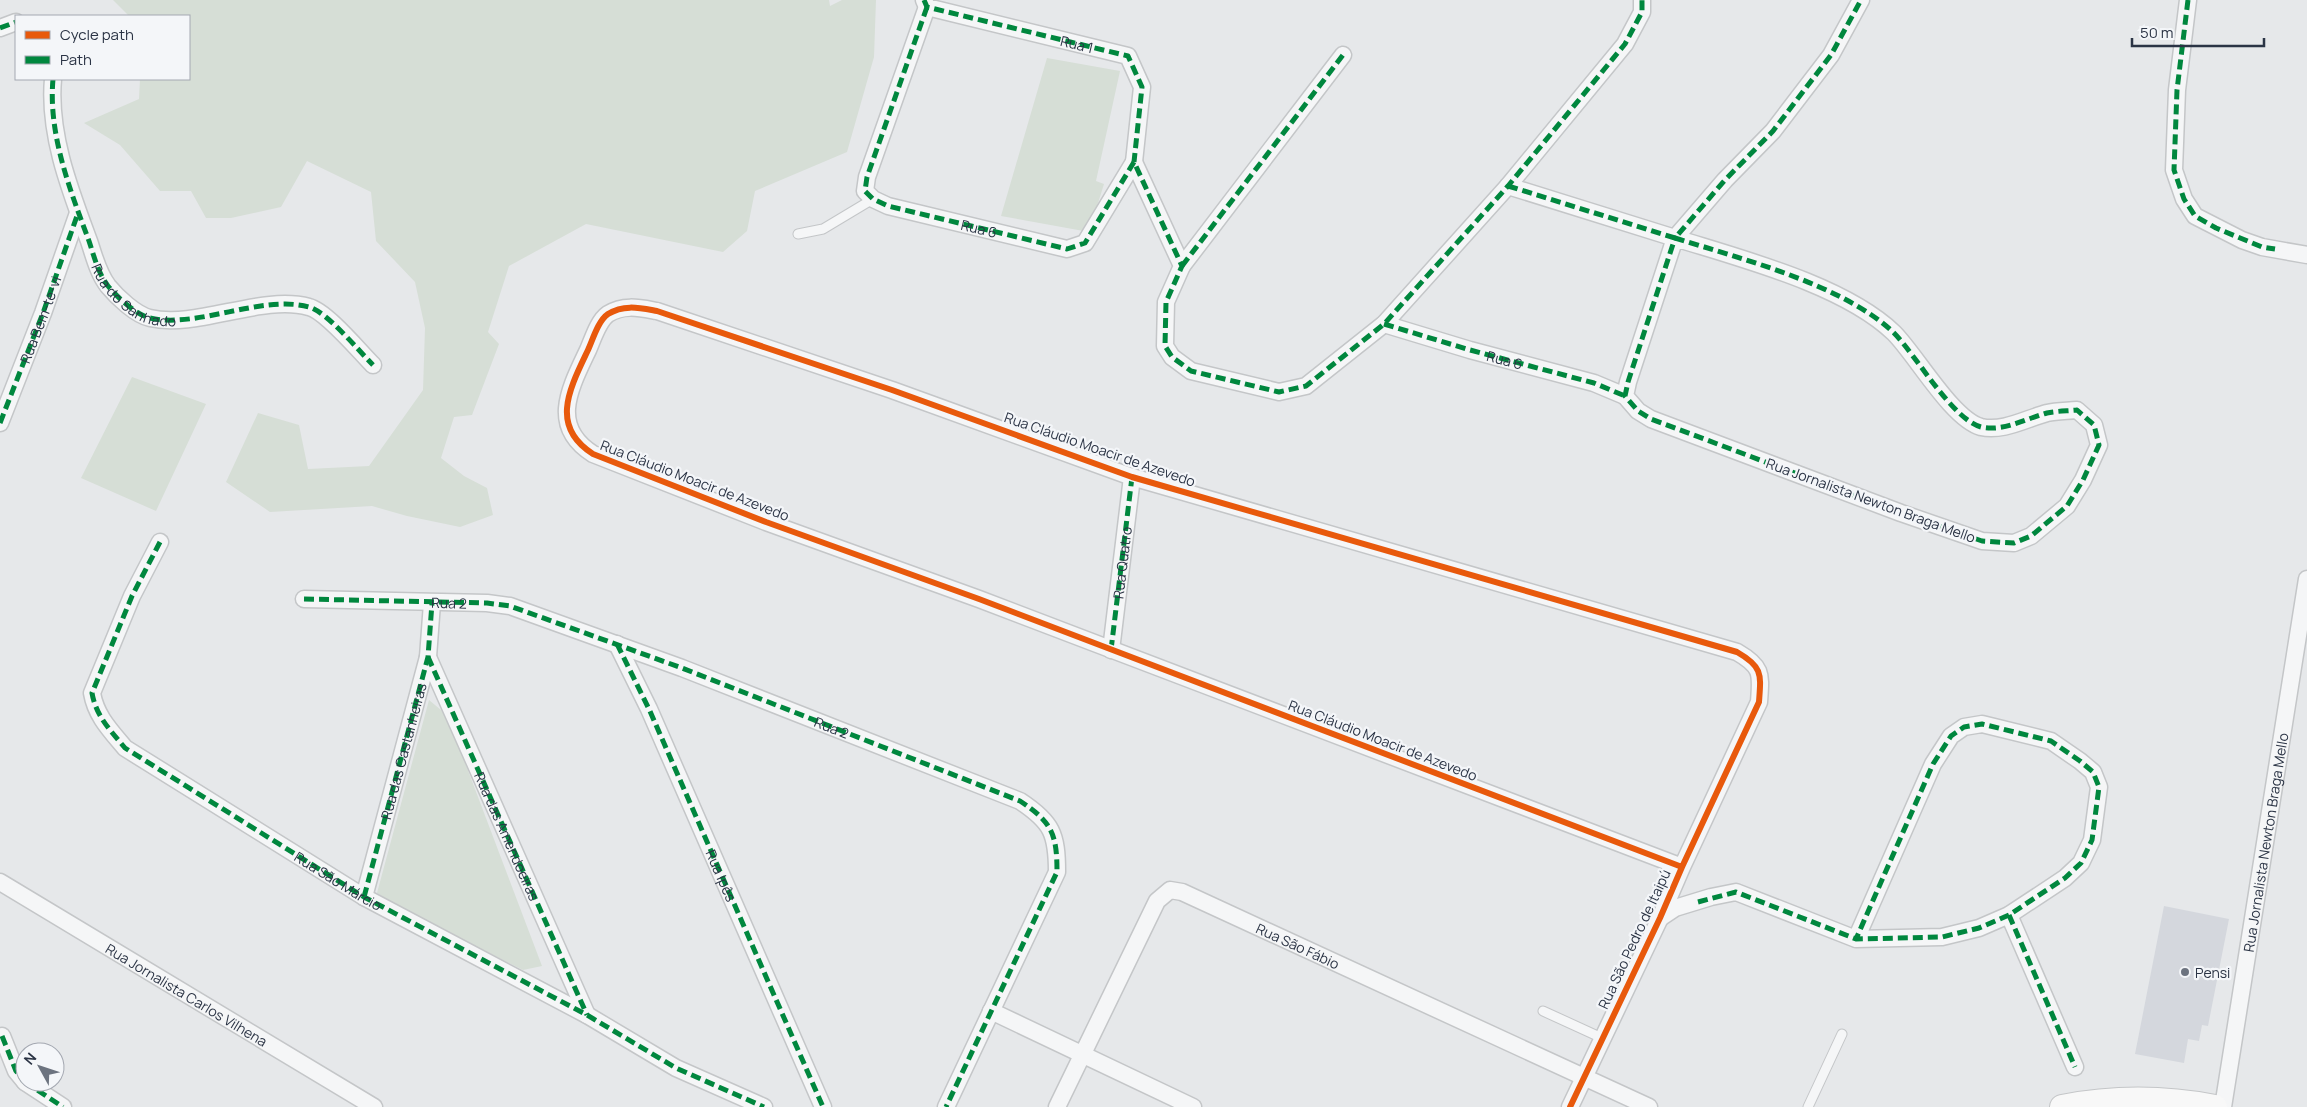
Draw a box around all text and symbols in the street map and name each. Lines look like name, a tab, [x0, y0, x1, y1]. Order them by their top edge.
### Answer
legend	[15, 15, 190, 80]
scale bar	[2132, 15, 2264, 47]
text: 50 m	[2140, 22, 2174, 43]
text: Cycle path	[60, 24, 134, 45]
street label: Rua 1	[1059, 30, 1095, 57]
text: Path	[60, 49, 92, 70]
street label: Rua 6	[959, 214, 999, 241]
street label: Rua do Sanhado	[88, 261, 176, 330]
street label: Rua Bem-te-vi	[15, 273, 65, 366]
street label: Rua 6	[1485, 345, 1525, 373]
street label: Rua Cláudio Moacir de Azevedo	[1002, 407, 1198, 491]
street label: Rua Cláudio Moacir de Azevedo	[598, 435, 792, 525]
street label: Rua Jornalista Newton Braga Mello	[1764, 453, 1978, 547]
street label: Rua Quatro	[1108, 525, 1135, 600]
street label: Rua 2	[431, 592, 467, 612]
street label: Rua das Castanheiras	[376, 681, 430, 821]
street label: Rua Cláudio Moacir de Azevedo	[1286, 695, 1480, 785]
street label: Rua 2	[812, 712, 852, 742]
street label: Rua Jornalista Newton Braga Mello	[2238, 731, 2292, 953]
street label: Rua das Amendoeiras	[471, 769, 544, 903]
street label: Rua Ipês	[702, 846, 741, 904]
street label: Rua São Márcio	[291, 847, 385, 914]
street label: Rua São Pedro de Itaipú	[1593, 866, 1675, 1012]
street label: Rua São Fábio	[1253, 918, 1343, 973]
street label: Rua Jornalista Carlos Vilhena	[102, 938, 271, 1050]
place label: Pensi	[2195, 963, 2230, 982]
marker: Pensi	[2179, 966, 2191, 978]
north arrow	[15, 1042, 65, 1092]
text: N	[19, 1048, 40, 1068]

